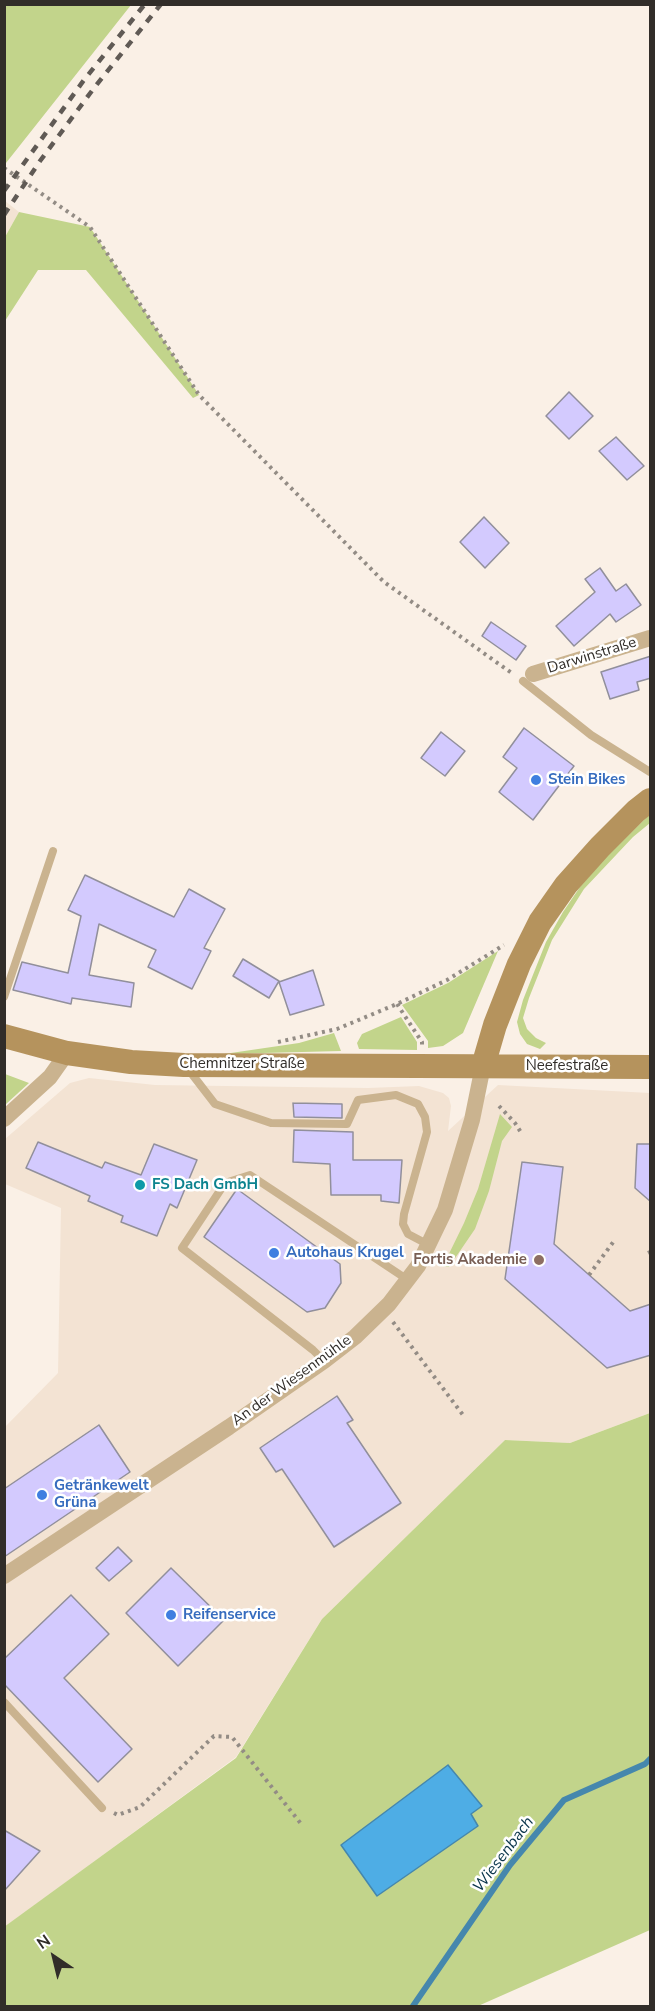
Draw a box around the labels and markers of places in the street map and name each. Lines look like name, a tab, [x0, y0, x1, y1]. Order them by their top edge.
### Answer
place label: Stein Bikes	[548, 771, 625, 789]
marker: Stein Bikes	[529, 773, 543, 787]
place label: FS Dach GmbH	[152, 1176, 258, 1194]
marker: FS Dach GmbH	[133, 1178, 147, 1192]
place label: Autohaus Krugel	[286, 1244, 404, 1262]
marker: Autohaus Krugel	[267, 1246, 281, 1260]
place label: Fortis Akademie	[413, 1251, 527, 1269]
marker: Fortis Akademie	[532, 1253, 546, 1267]
place label: Getränkewelt Grüna	[54, 1477, 149, 1512]
marker: Getränkewelt Grüna	[35, 1488, 49, 1502]
place label: Reifenservice	[183, 1606, 276, 1624]
marker: Reifenservice	[164, 1608, 178, 1622]

